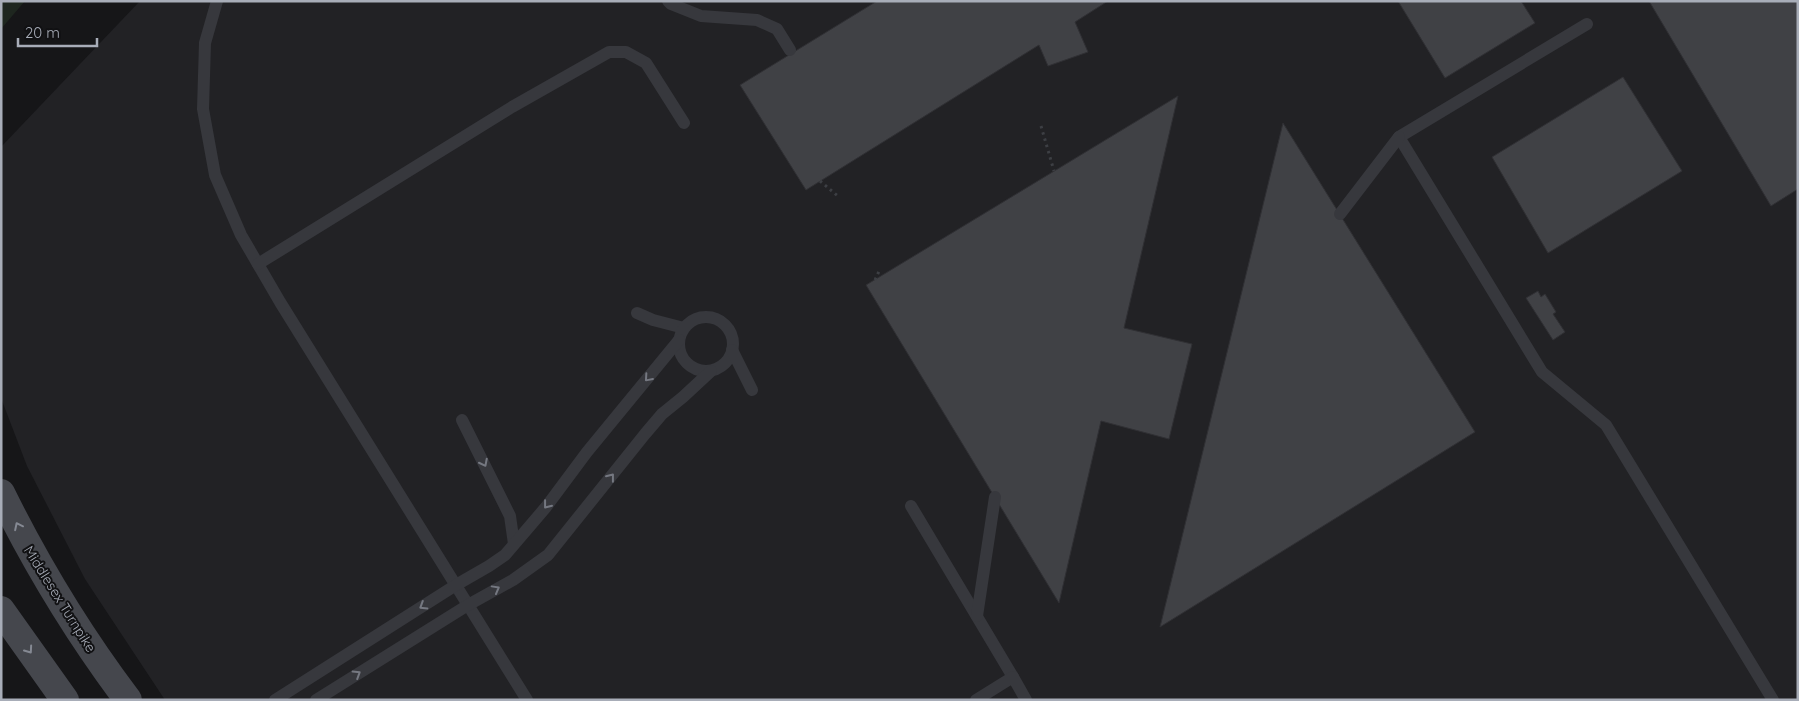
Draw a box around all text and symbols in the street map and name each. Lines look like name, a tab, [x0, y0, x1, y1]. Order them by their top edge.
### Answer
scale bar	[18, 15, 96, 47]
text: 20 m	[25, 23, 60, 42]
one-way arrow	[645, 372, 654, 381]
one-way arrow	[478, 458, 488, 467]
one-way arrow	[605, 474, 613, 483]
one-way arrow	[545, 499, 553, 508]
one-way arrow	[13, 522, 24, 531]
street label: Middlesex Turnpike	[20, 542, 100, 656]
one-way arrow	[491, 586, 500, 596]
one-way arrow	[419, 600, 429, 609]
one-way arrow	[23, 644, 32, 654]
one-way arrow	[352, 671, 361, 680]

